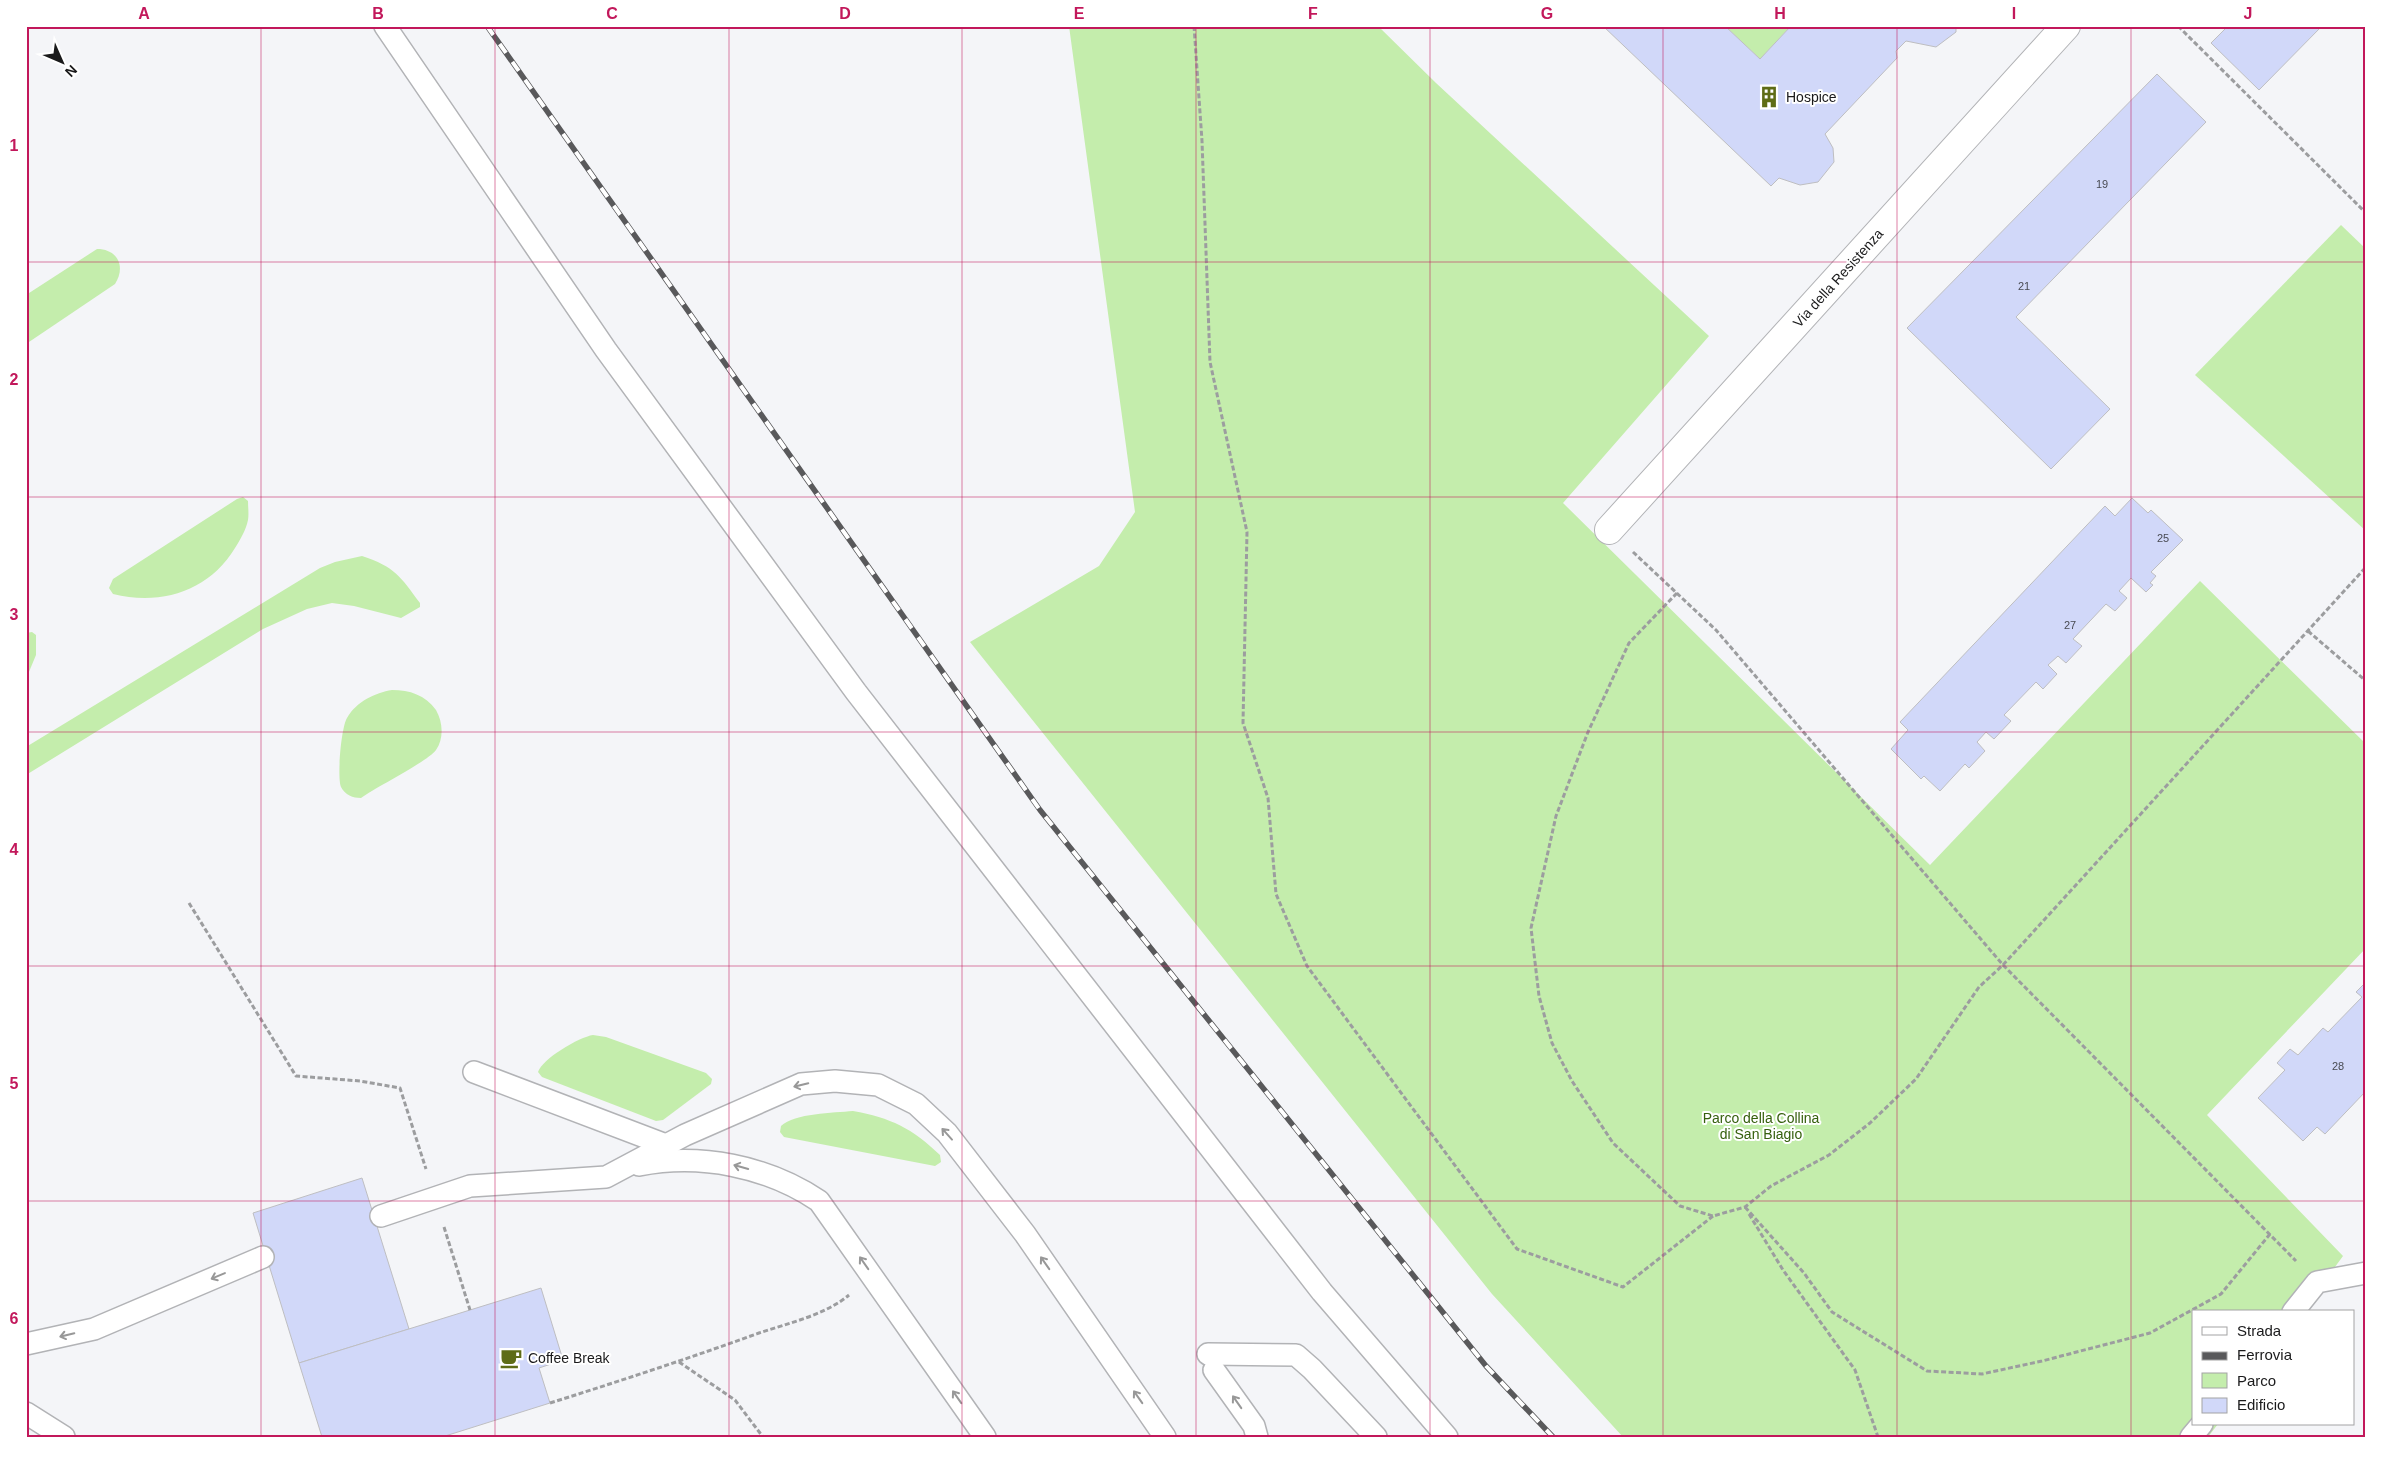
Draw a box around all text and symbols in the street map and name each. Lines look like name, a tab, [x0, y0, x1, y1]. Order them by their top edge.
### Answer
text: A	[138, 5, 150, 22]
text: B	[372, 5, 384, 22]
text: C	[606, 5, 618, 22]
text: D	[839, 5, 851, 22]
text: E	[1074, 5, 1085, 22]
text: F	[1308, 5, 1318, 22]
text: G	[1541, 5, 1553, 22]
text: H	[1774, 5, 1786, 22]
text: I	[2012, 5, 2016, 22]
text: J	[2244, 5, 2252, 22]
north arrow	[38, 38, 88, 88]
text: N	[62, 62, 80, 80]
building icon: Hospice	[1756, 84, 1782, 110]
place label: Hospice	[1786, 89, 1837, 105]
text: 1	[10, 137, 19, 154]
house number: 19	[2096, 178, 2108, 190]
street label: Via della Resistenza	[1790, 225, 1886, 330]
house number: 21	[2018, 280, 2030, 292]
text: 2	[10, 371, 19, 388]
house number: 25	[2157, 532, 2169, 544]
text: 3	[10, 606, 19, 623]
house number: 27	[2064, 619, 2076, 631]
text: 4	[10, 841, 19, 858]
house number: 28	[2332, 1060, 2344, 1072]
text: 5	[10, 1075, 19, 1092]
one-way arrow	[794, 1081, 810, 1090]
park label: Parco della Collina di San Biagio	[1703, 1110, 1820, 1142]
one-way arrow	[941, 1128, 953, 1141]
one-way arrow	[734, 1161, 750, 1171]
one-way arrow	[1040, 1256, 1050, 1270]
one-way arrow	[859, 1257, 869, 1271]
one-way arrow	[211, 1271, 226, 1281]
text: 6	[10, 1310, 19, 1327]
legend	[2192, 1310, 2354, 1426]
text: Strada	[2237, 1322, 2282, 1339]
one-way arrow	[60, 1331, 76, 1340]
cafe icon: Coffee Break	[498, 1345, 524, 1371]
text: Ferrovia	[2237, 1346, 2293, 1363]
place label: Coffee Break	[528, 1350, 610, 1366]
text: Parco	[2237, 1372, 2276, 1389]
one-way arrow	[952, 1390, 962, 1404]
one-way arrow	[1133, 1390, 1143, 1404]
one-way arrow	[1232, 1396, 1242, 1410]
text: Edificio	[2237, 1396, 2285, 1413]

